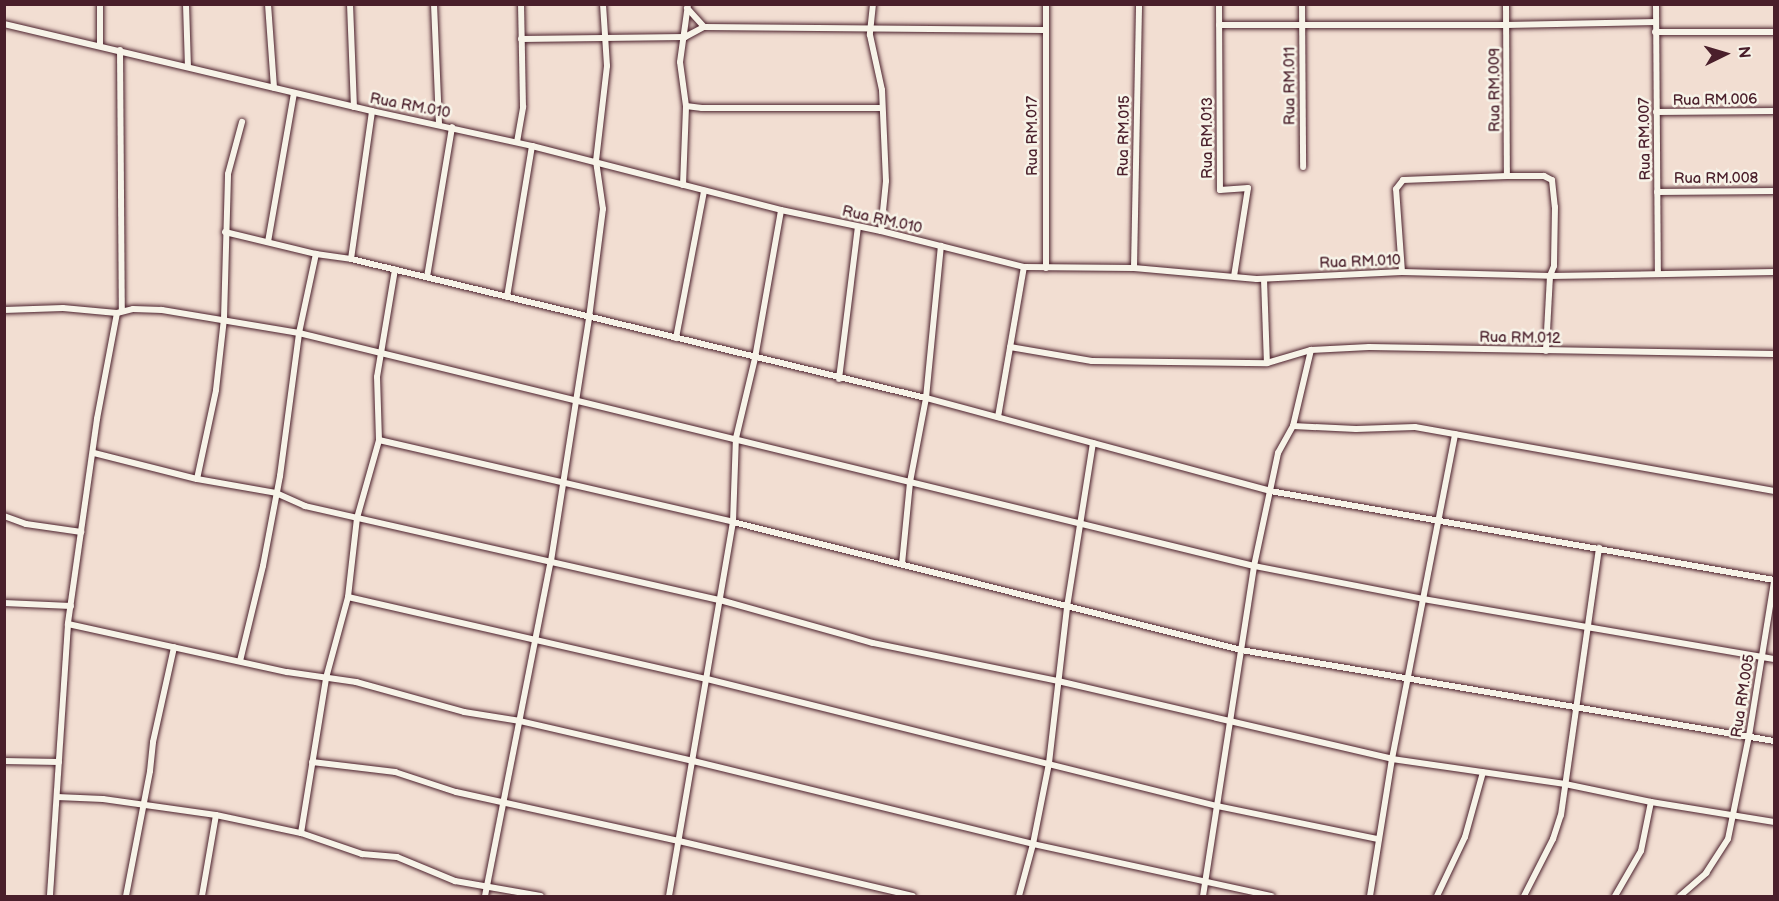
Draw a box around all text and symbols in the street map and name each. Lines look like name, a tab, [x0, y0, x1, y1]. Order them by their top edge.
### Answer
north arrow	[1695, 24, 1755, 84]
text: N	[1733, 46, 1753, 59]
street label: Rua RM.011	[1281, 47, 1299, 125]
street label: Rua RM.009	[1486, 48, 1504, 132]
street label: Rua RM.010	[368, 89, 452, 123]
street label: Rua RM.006	[1672, 90, 1758, 110]
street label: Rua RM.015	[1114, 95, 1134, 177]
street label: Rua RM.017	[1024, 96, 1042, 176]
street label: Rua RM.013	[1199, 97, 1217, 179]
street label: Rua RM.007	[1635, 97, 1655, 181]
street label: Rua RM.008	[1674, 170, 1758, 188]
street label: Rua RM.010	[840, 202, 924, 238]
street label: Rua RM.010	[1319, 252, 1401, 272]
street label: Rua RM.012	[1479, 328, 1561, 348]
street label: Rua RM.005	[1728, 653, 1758, 739]

